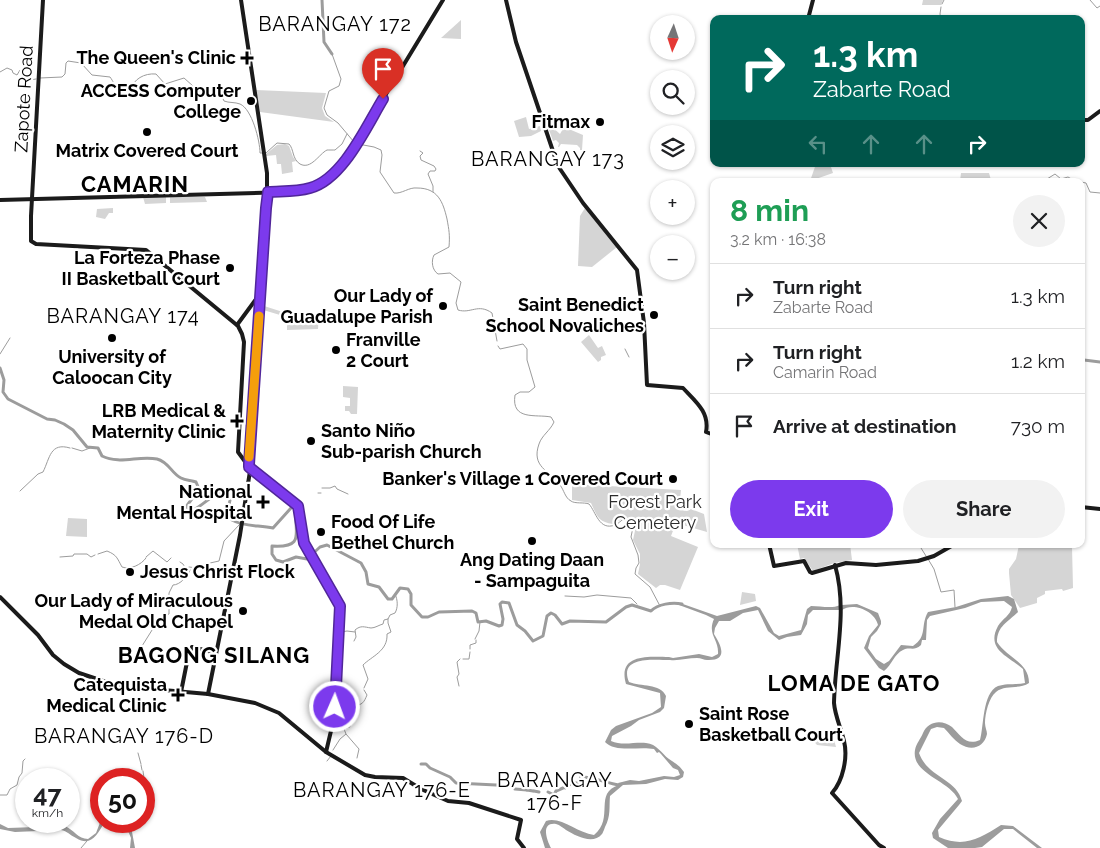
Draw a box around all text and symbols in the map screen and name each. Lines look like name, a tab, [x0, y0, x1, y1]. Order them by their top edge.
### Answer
district label: BARANGAY 172	[258, 12, 412, 36]
north arrow	[650, 15, 695, 60]
map controls	[650, 15, 695, 280]
text: 1.3 km	[813, 34, 918, 75]
icon: right	[730, 35, 795, 100]
street label: Zapote Road	[10, 45, 37, 153]
place label: The Queen's Clinic	[76, 47, 236, 68]
pin	[362, 48, 404, 99]
marker: The Queen's Clinic	[240, 51, 254, 65]
icon: arrive	[369, 55, 397, 83]
button: search	[650, 70, 695, 115]
text: Zabarte Road	[813, 76, 951, 102]
place label: ACCESS Computer College	[81, 80, 241, 122]
marker: ACCESS Computer College	[245, 95, 257, 107]
place label: Fitmax	[532, 111, 590, 132]
marker: Fitmax	[594, 116, 606, 128]
button: layers	[650, 125, 695, 170]
marker: Matrix Covered Court	[141, 126, 153, 138]
icon: left	[804, 130, 832, 158]
icon: ahead	[857, 130, 885, 158]
icon: ahead	[910, 130, 938, 158]
icon: right	[963, 130, 991, 158]
place label: Matrix Covered Court	[55, 140, 239, 161]
district label: BARANGAY 173	[471, 147, 625, 171]
district label: CAMARIN	[81, 171, 189, 197]
button: +	[650, 180, 695, 225]
text: 8 min	[730, 193, 809, 228]
button: close	[1013, 195, 1065, 247]
text: 3.2 km · 16:38	[730, 230, 826, 249]
button: −	[650, 235, 695, 280]
place label: La Forteza Phase II Basketball Court	[62, 247, 220, 289]
marker: La Forteza Phase II Basketball Court	[224, 262, 236, 274]
text: Turn right	[773, 276, 862, 298]
icon: right	[730, 282, 758, 310]
place label: Our Lady of Guadalupe Parish	[280, 285, 434, 327]
text: 1.3 km	[1011, 285, 1065, 307]
place label: Saint Benedict School Novaliches	[485, 294, 644, 336]
text: Zabarte Road	[773, 298, 873, 317]
marker: Our Lady of Guadalupe Parish	[437, 300, 449, 312]
district label: BARANGAY 174	[46, 304, 200, 328]
marker: Saint Benedict School Novaliches	[648, 309, 660, 321]
place label: Franville 2 Court	[346, 329, 421, 371]
marker: University of Caloocan City	[106, 332, 118, 344]
text: Turn right	[773, 341, 862, 363]
marker: Franville 2 Court	[330, 344, 342, 356]
place label: University of Caloocan City	[52, 346, 172, 388]
icon: right	[730, 347, 758, 375]
text: 1.2 km	[1011, 350, 1065, 372]
text: Camarin Road	[773, 363, 877, 382]
place label: LRB Medical & Maternity Clinic	[91, 400, 226, 442]
icon: arrive	[730, 412, 758, 440]
marker: LRB Medical & Maternity Clinic	[230, 414, 244, 428]
text: Arrive at destination	[773, 415, 957, 437]
text: 730 m	[1011, 415, 1065, 437]
place label: Santo Niño Sub-parish Church	[321, 420, 482, 462]
marker: Santo Niño Sub-parish Church	[305, 435, 317, 447]
place label: Banker's Village 1 Covered Court	[382, 468, 663, 489]
marker: Banker's Village 1 Covered Court	[667, 473, 679, 485]
button: Exit	[730, 480, 893, 538]
button: Share	[903, 480, 1065, 538]
place label: National Mental Hospital	[116, 481, 252, 523]
park label: Forest Park Cemetery	[608, 491, 702, 533]
marker: National Mental Hospital	[256, 495, 270, 509]
place label: Food Of Life Bethel Church	[331, 511, 454, 553]
marker: Food Of Life Bethel Church	[315, 526, 327, 538]
marker: Ang Dating Daan - Sampaguita	[526, 535, 538, 547]
place label: Ang Dating Daan - Sampaguita	[460, 549, 604, 591]
place label: Jesus Christ Flock	[140, 561, 296, 582]
marker: Jesus Christ Flock	[124, 566, 136, 578]
place label: Our Lady of Miraculous Medal Old Chapel	[34, 590, 233, 632]
marker: Our Lady of Miraculous Medal Old Chapel	[237, 605, 249, 617]
district label: BAGONG SILANG	[118, 642, 310, 668]
district label: LOMA DE GATO	[768, 670, 940, 696]
place label: Catequista Medical Clinic	[46, 674, 167, 716]
position arrow	[308, 680, 360, 732]
marker: Catequista Medical Clinic	[171, 688, 185, 702]
place label: Saint Rose Basketball Court	[699, 703, 843, 745]
marker: Saint Rose Basketball Court	[683, 718, 695, 730]
district label: BARANGAY 176-D	[34, 724, 214, 748]
speed limit sign: 50	[90, 768, 155, 833]
district label: BARANGAY 176-F	[497, 768, 613, 815]
district label: BARANGAY 176-E	[293, 778, 471, 802]
text: 47	[33, 779, 62, 809]
text: km/h	[32, 806, 63, 820]

